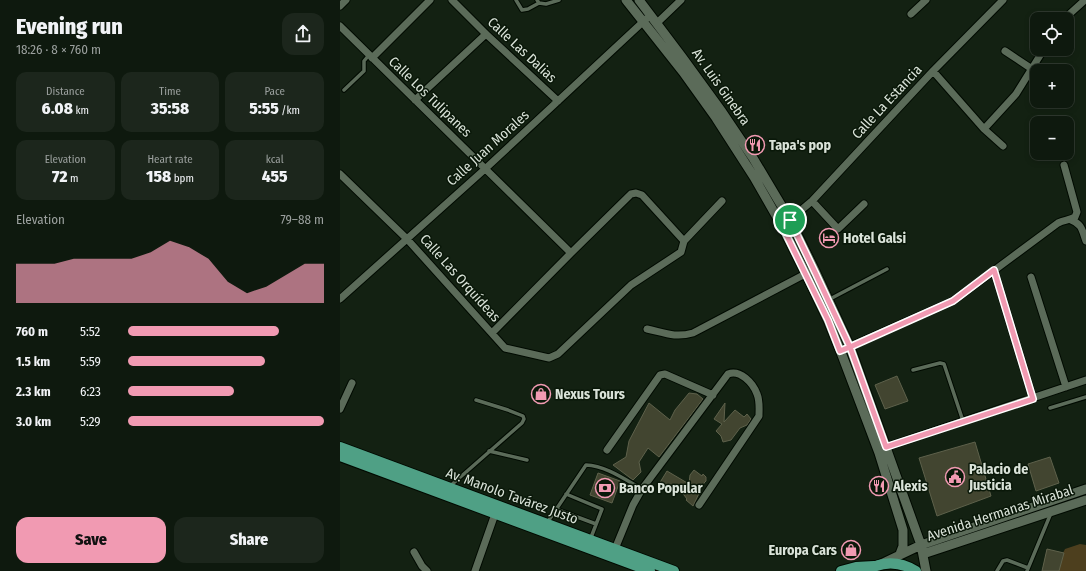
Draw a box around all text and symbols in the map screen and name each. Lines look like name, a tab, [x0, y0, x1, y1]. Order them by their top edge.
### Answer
map controls	[1030, 12, 1074, 160]
button: locate	[1030, 12, 1074, 56]
text: Evening run	[16, 13, 123, 40]
button: share	[282, 13, 324, 55]
street label: Calle Las Dalias	[484, 14, 560, 86]
text: 18:26 · 8 × 760 m	[16, 42, 101, 57]
street label: Av. Luis Ginebra	[688, 45, 754, 129]
street label: Calle Los Tulipanes	[385, 53, 475, 141]
street label: Calle La Estancia	[848, 61, 926, 143]
button: +	[1030, 64, 1074, 108]
text: Distance	[46, 85, 85, 98]
text: Time	[159, 85, 181, 98]
text: Pace	[264, 85, 285, 98]
text: 6.08	[42, 98, 73, 119]
text: 35:58	[151, 98, 189, 119]
text: 5:55	[249, 98, 279, 119]
text: km	[73, 104, 89, 117]
text: /km	[279, 104, 300, 117]
street label: Calle Juan Morales	[443, 107, 533, 189]
button: −	[1030, 116, 1074, 160]
restaurant icon: Tapa's pop	[744, 134, 766, 156]
place label: Tapa's pop	[769, 137, 832, 154]
text: Elevation	[45, 153, 86, 166]
text: Heart rate	[147, 153, 193, 166]
text: kcal	[266, 153, 284, 166]
text: 72	[52, 166, 67, 187]
text: 158	[146, 166, 171, 187]
text: 455	[262, 166, 288, 187]
text: m	[67, 172, 79, 185]
text: bpm	[171, 172, 194, 185]
pin	[773, 203, 807, 237]
icon: arrive	[779, 209, 801, 231]
text: Elevation	[16, 212, 65, 227]
text: 79–88 m	[280, 212, 324, 227]
hotel icon: Hotel Galsi	[818, 227, 840, 249]
place label: Hotel Galsi	[843, 230, 906, 247]
street label: Calle Las Orquídeas	[416, 231, 504, 325]
text: 760 m	[16, 324, 48, 339]
text: 5:52	[80, 324, 100, 339]
text: 1.5 km	[16, 354, 50, 369]
text: 5:59	[80, 354, 101, 369]
shop icon: Nexus Tours	[530, 383, 552, 405]
text: 2.3 km	[16, 384, 51, 399]
text: 6:23	[80, 384, 101, 399]
place label: Nexus Tours	[555, 386, 625, 403]
text: 3.0 km	[16, 414, 51, 429]
text: 5:29	[80, 414, 101, 429]
place label: Palacio de Justicia	[968, 461, 1028, 494]
street label: Av. Manolo Tavárez Justo	[444, 464, 580, 528]
public building icon: Palacio de Justicia	[944, 466, 966, 488]
restaurant icon: Alexis	[868, 475, 890, 497]
bank icon: Banco Popular	[594, 477, 616, 499]
place label: Alexis	[892, 478, 928, 495]
place label: Banco Popular	[619, 480, 704, 497]
street label: Avenida Hermanas Mirabal	[925, 481, 1076, 545]
button: Save	[16, 517, 166, 563]
button: Share	[174, 517, 324, 563]
shop icon: Europa Cars	[840, 539, 862, 561]
place label: Europa Cars	[768, 542, 837, 559]

